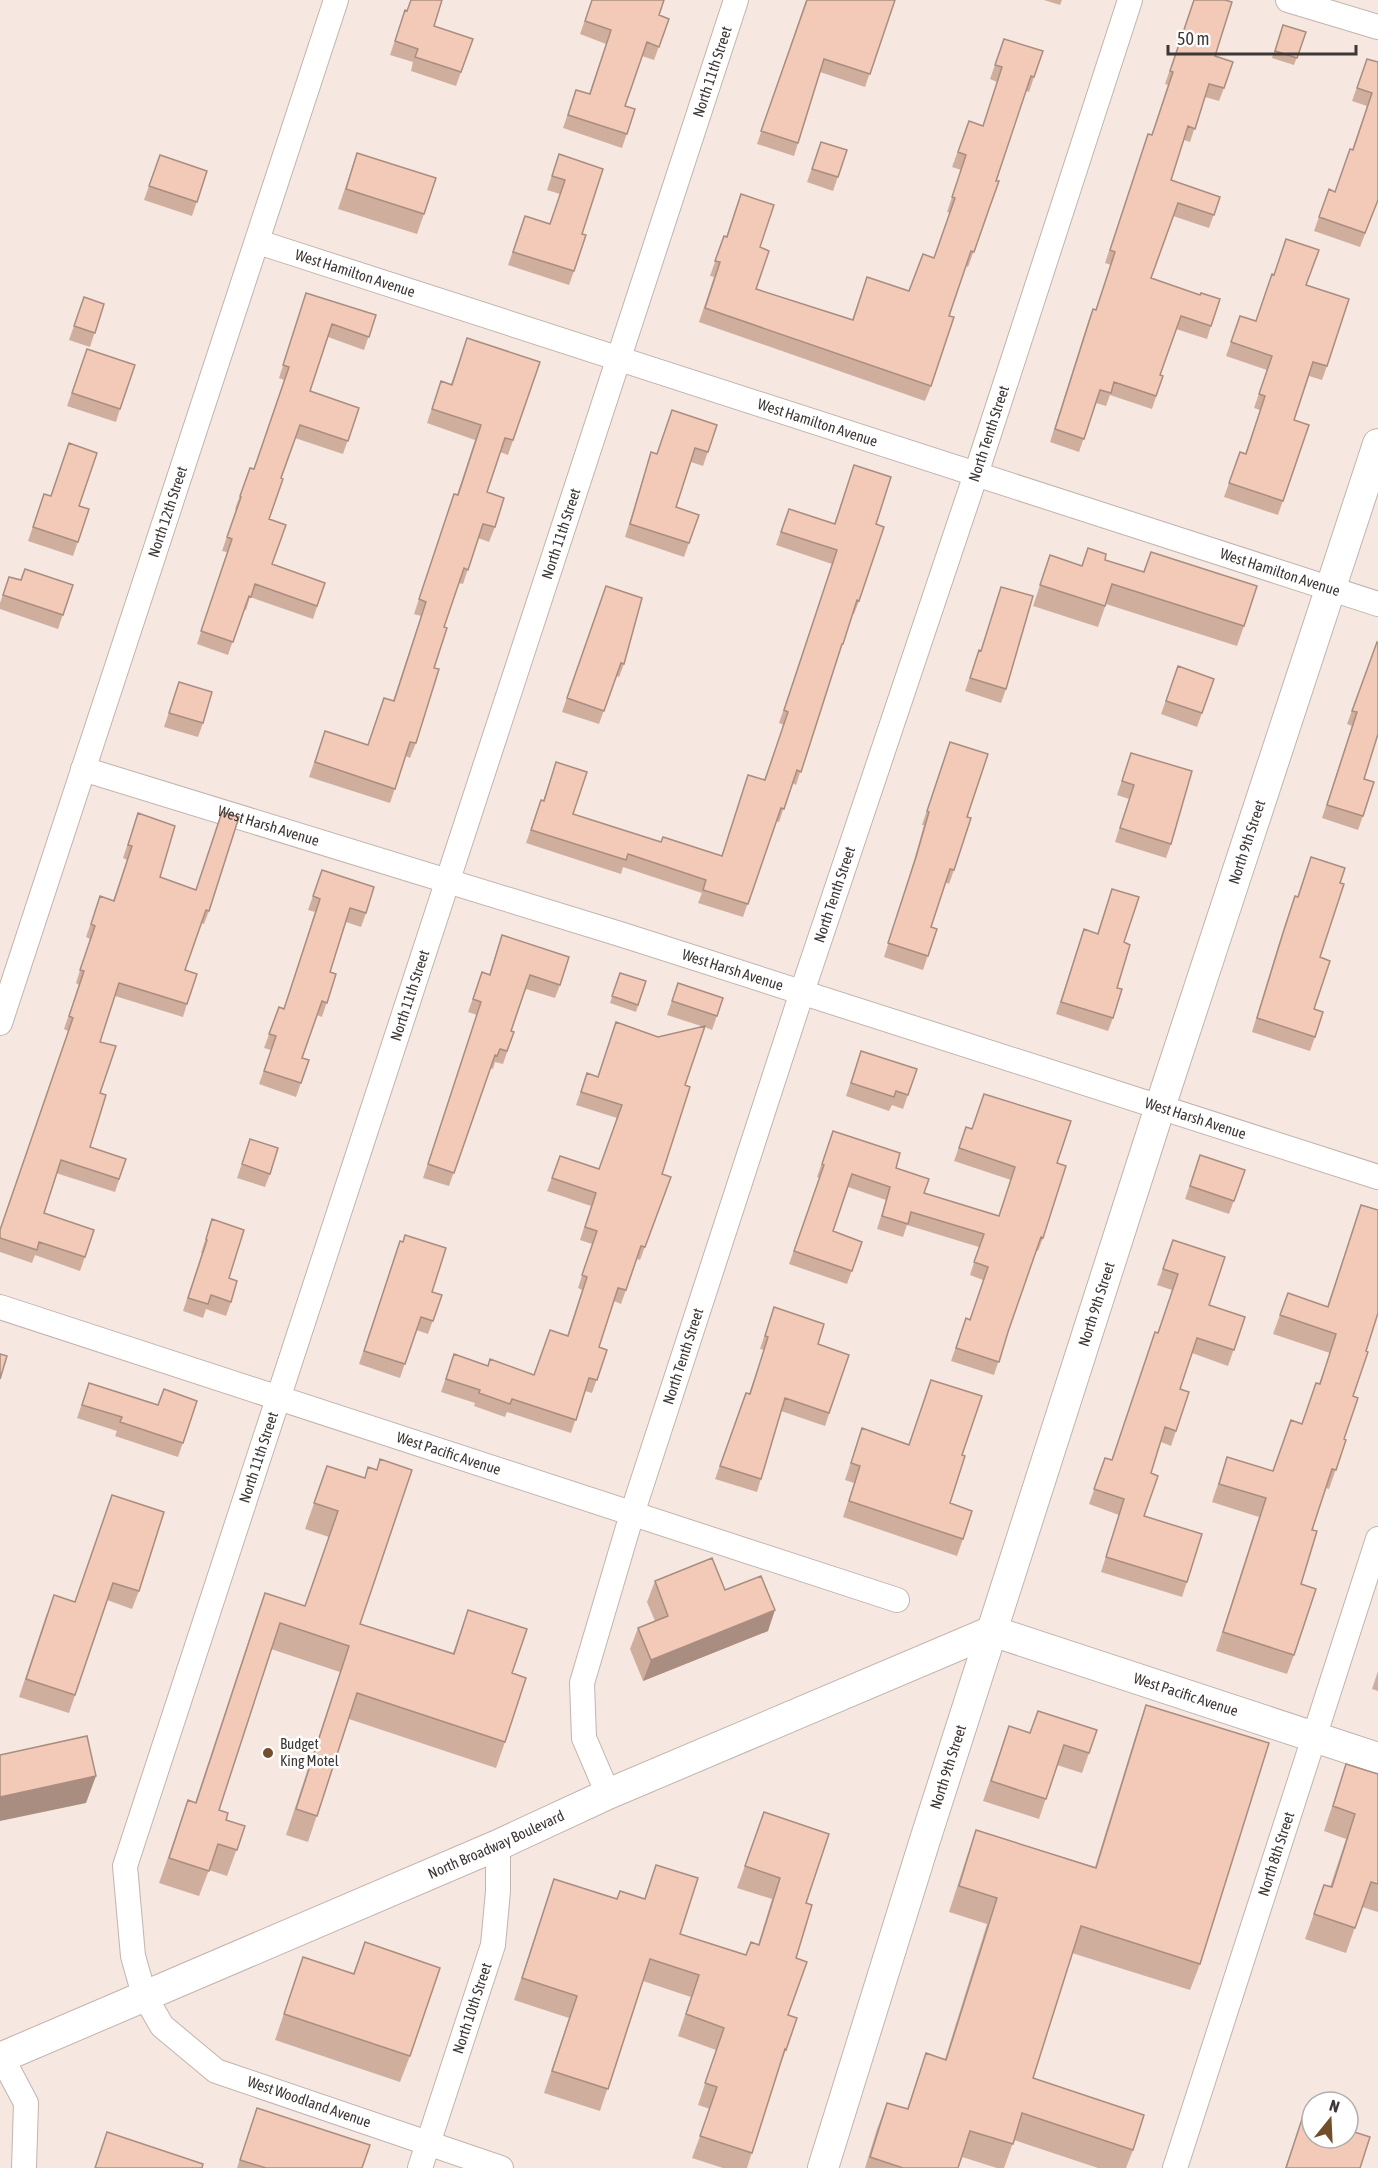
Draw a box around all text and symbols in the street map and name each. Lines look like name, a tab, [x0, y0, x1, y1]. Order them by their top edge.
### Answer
scale bar	[1168, 18, 1356, 56]
street label: North 11th Street	[689, 24, 735, 119]
text: 50 m	[1177, 28, 1209, 49]
street label: West Hamilton Avenue	[293, 246, 417, 300]
street label: North Tenth Street	[965, 383, 1012, 484]
street label: West Hamilton Avenue	[756, 395, 880, 450]
street label: North 12th Street	[145, 464, 190, 559]
street label: North 11th Street	[538, 486, 584, 581]
street label: West Hamilton Avenue	[1218, 545, 1342, 599]
street label: North 9th Street	[1225, 798, 1268, 886]
street label: West Harsh Avenue	[216, 802, 322, 849]
street label: North Tenth Street	[810, 844, 858, 945]
street label: West Harsh Avenue	[680, 945, 786, 994]
street label: North 11th Street	[387, 948, 432, 1043]
street label: West Harsh Avenue	[1143, 1094, 1248, 1142]
street label: North 9th Street	[1075, 1260, 1118, 1348]
street label: North Tenth Street	[659, 1306, 706, 1407]
street label: North 11th Street	[236, 1410, 281, 1505]
street label: West Pacific Avenue	[394, 1428, 503, 1478]
street label: West Pacific Avenue	[1132, 1669, 1240, 1719]
street label: North 9th Street	[926, 1723, 969, 1811]
place label: Budget King Motel	[280, 1735, 339, 1769]
marker: Budget King Motel	[261, 1746, 275, 1760]
street label: North Broadway Boulevard	[425, 1807, 567, 1882]
street label: North 8th Street	[1254, 1810, 1297, 1898]
street label: North 10th Street	[449, 1961, 495, 2056]
street label: West Woodland Avenue	[245, 2072, 373, 2131]
north arrow	[1300, 2090, 1360, 2150]
text: N	[1327, 2096, 1342, 2116]

